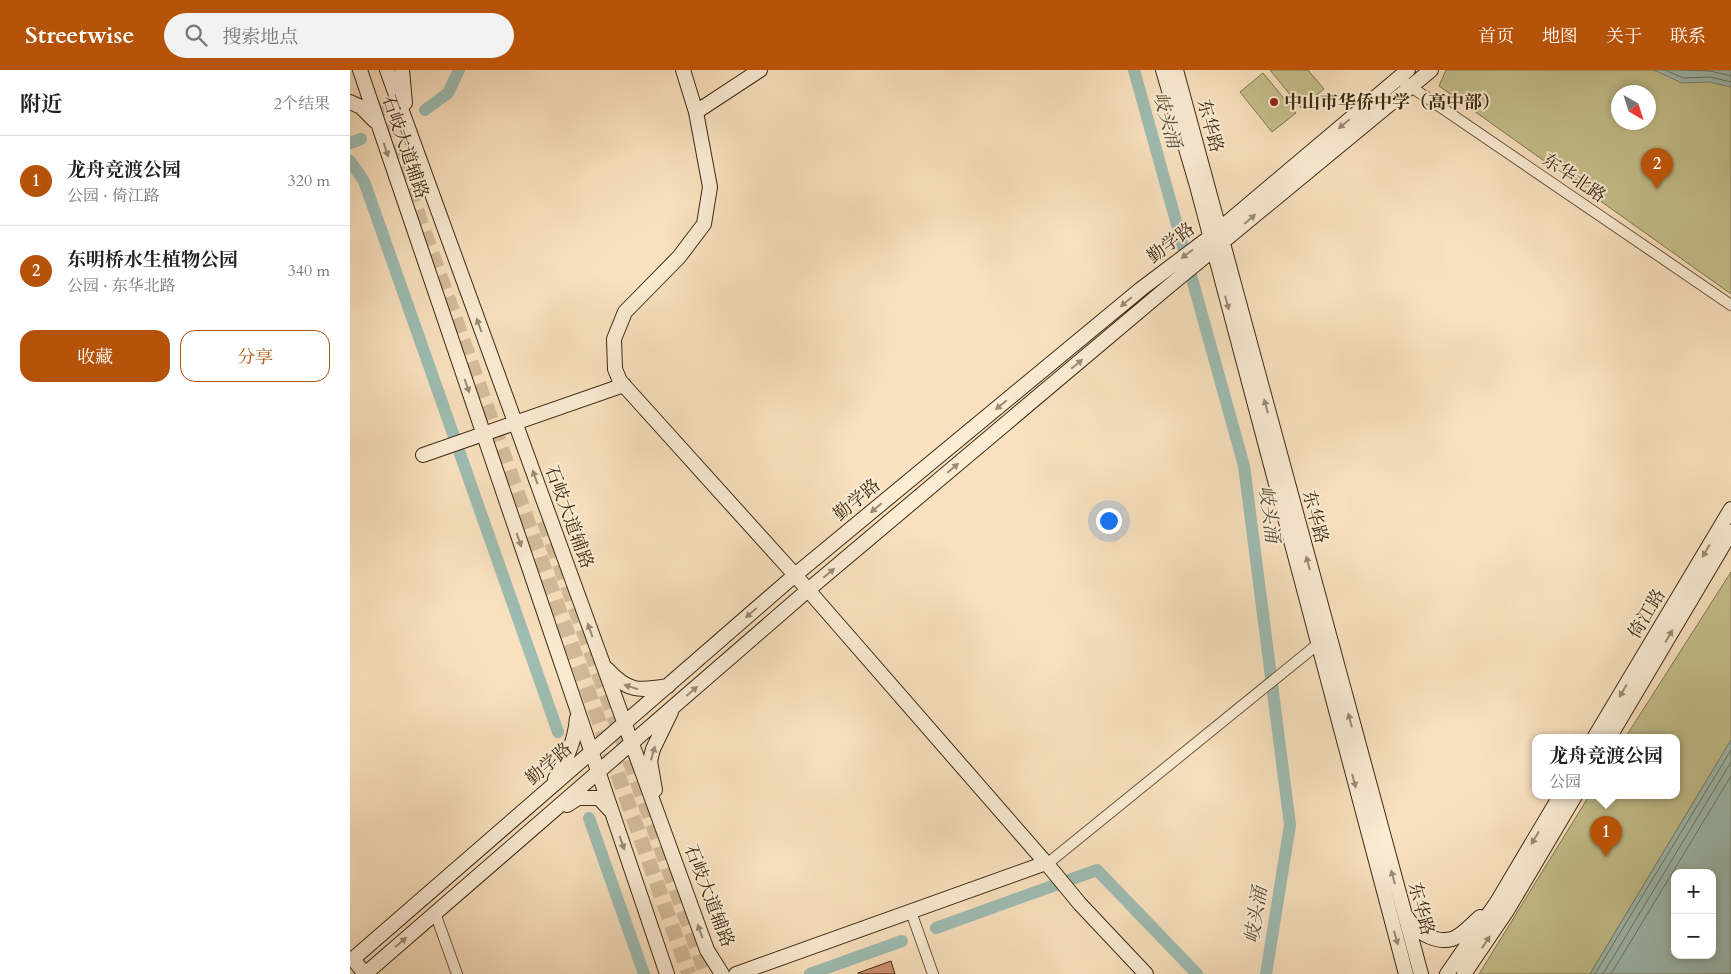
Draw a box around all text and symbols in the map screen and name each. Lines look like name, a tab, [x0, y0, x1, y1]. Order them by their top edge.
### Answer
search box	[164, 13, 514, 58]
text: Streetwise	[25, 19, 134, 52]
icon: search	[182, 21, 210, 49]
text: 搜索地点	[222, 24, 298, 50]
text: 首页	[1478, 24, 1514, 49]
text: 地图	[1542, 24, 1578, 49]
text: 关于	[1606, 24, 1642, 49]
text: 联系	[1670, 24, 1706, 49]
north arrow	[1611, 85, 1656, 130]
water label: 岐头涌	[1147, 89, 1188, 153]
text: 附近	[20, 90, 62, 119]
place label: 中山市华侨中学（高中部）	[1284, 90, 1500, 115]
street label: 石岐大道辅路	[376, 92, 434, 202]
text: 2个结果	[274, 93, 330, 115]
marker: 中山市华侨中学（高中部）	[1268, 96, 1280, 108]
street label: 东华路	[1191, 97, 1229, 155]
one-way arrow	[1338, 118, 1350, 129]
one-way arrow	[383, 142, 390, 157]
street label: 东华北路	[1537, 148, 1611, 208]
pin: 2	[1641, 148, 1673, 189]
text: 龙舟竞渡公园	[67, 157, 181, 183]
text: 1	[32, 170, 40, 192]
text: 320 m	[288, 170, 330, 192]
text: 公园 · 倚江路	[67, 185, 160, 207]
one-way arrow	[1244, 214, 1256, 225]
street label: 勤学路	[1142, 217, 1200, 269]
text: 东明桥水生植物公园	[67, 247, 238, 273]
one-way arrow	[1180, 249, 1194, 259]
text: 2	[32, 260, 40, 282]
text: 340 m	[288, 260, 330, 282]
text: 公园 · 东华北路	[67, 275, 176, 297]
one-way arrow	[1223, 295, 1231, 310]
one-way arrow	[1120, 296, 1133, 307]
one-way arrow	[475, 317, 482, 332]
button: 收藏	[20, 330, 170, 382]
button: 分享	[180, 330, 330, 382]
one-way arrow	[1071, 358, 1084, 369]
one-way arrow	[463, 379, 471, 394]
one-way arrow	[995, 399, 1007, 410]
one-way arrow	[1262, 399, 1270, 414]
street label: 石岐大道辅路	[539, 462, 599, 572]
one-way arrow	[946, 463, 959, 474]
one-way arrow	[531, 470, 538, 485]
street label: 勤学路	[828, 473, 886, 527]
water label: 岐头涌	[1253, 484, 1286, 546]
street label: 东华路	[1296, 488, 1334, 546]
one-way arrow	[869, 503, 882, 514]
your location	[1096, 508, 1122, 534]
one-way arrow	[516, 533, 524, 548]
one-way arrow	[1702, 544, 1711, 557]
one-way arrow	[1304, 556, 1312, 571]
one-way arrow	[822, 567, 834, 579]
street label: 倚江路	[1622, 584, 1672, 644]
one-way arrow	[746, 607, 758, 619]
one-way arrow	[586, 622, 594, 637]
one-way arrow	[1665, 629, 1674, 643]
one-way arrow	[624, 683, 639, 690]
one-way arrow	[1618, 684, 1627, 697]
one-way arrow	[686, 685, 699, 696]
one-way arrow	[1346, 712, 1354, 727]
popup	[1532, 734, 1680, 799]
street label: 勤学路	[520, 737, 578, 791]
text: 龙舟竞渡公园	[1549, 743, 1663, 769]
one-way arrow	[649, 746, 657, 761]
text: 公园	[1549, 771, 1581, 793]
one-way arrow	[1350, 774, 1358, 789]
pin: 1	[1590, 816, 1622, 857]
one-way arrow	[1531, 831, 1540, 844]
one-way arrow	[619, 836, 627, 851]
street label: 石岐大道辅路	[678, 841, 740, 951]
one-way arrow	[1388, 869, 1396, 884]
map controls	[1671, 869, 1716, 959]
button: +	[1671, 869, 1716, 914]
street label: 东华路	[1402, 880, 1440, 938]
water label: 岐头涌	[1239, 883, 1274, 945]
button: −	[1671, 914, 1716, 959]
one-way arrow	[696, 923, 703, 938]
one-way arrow	[1393, 931, 1401, 946]
one-way arrow	[1481, 935, 1491, 948]
one-way arrow	[395, 936, 408, 947]

